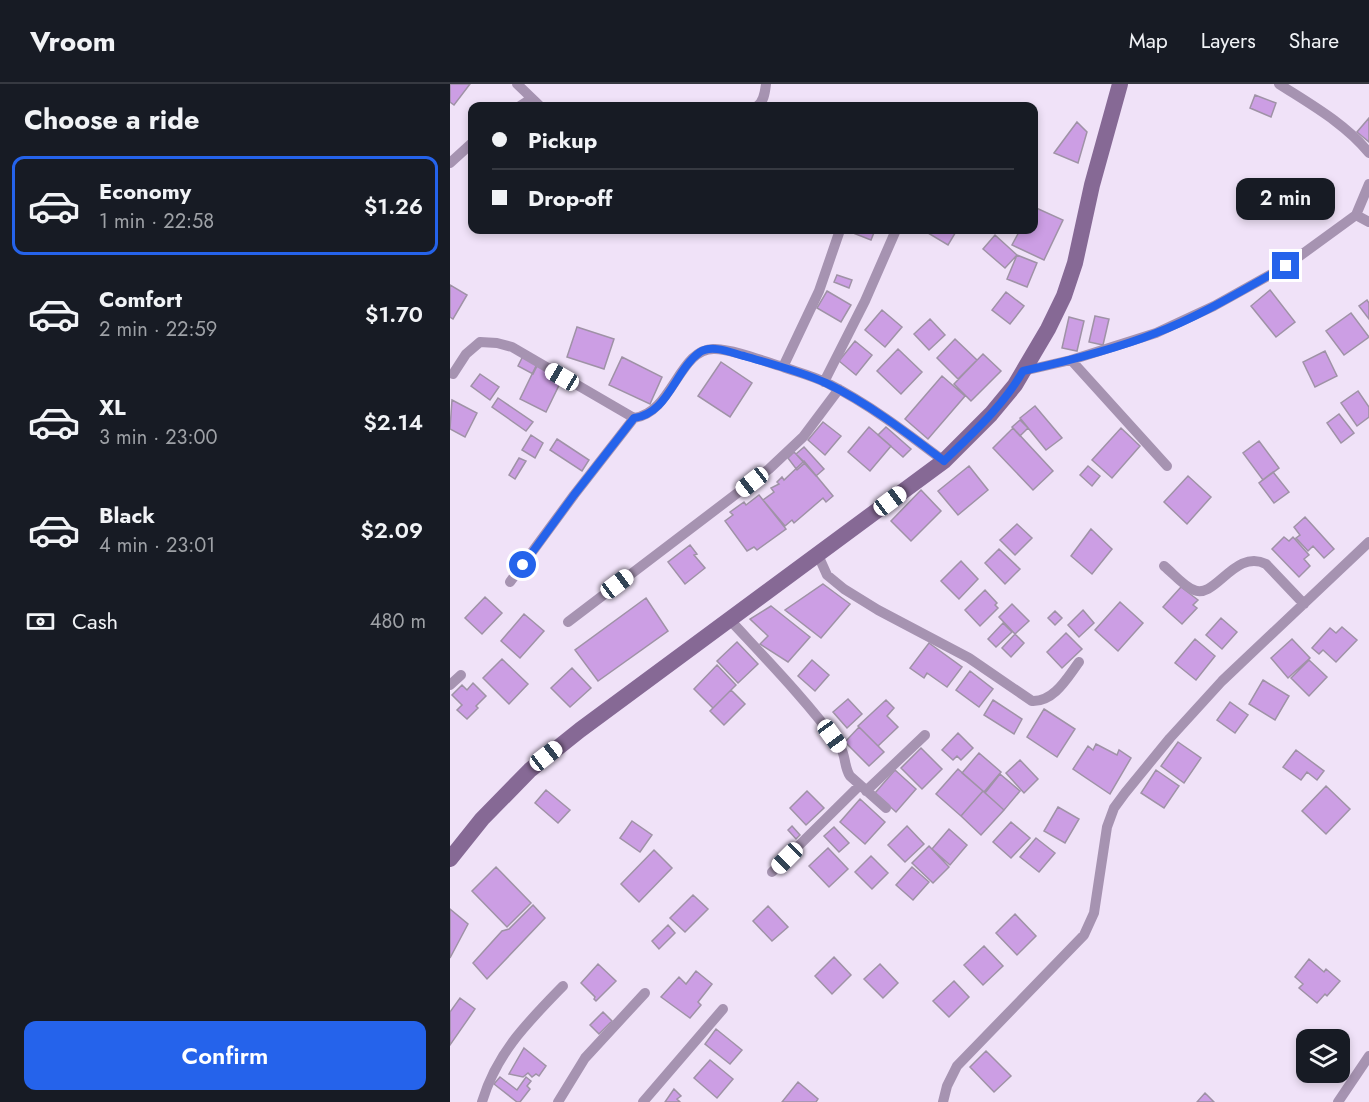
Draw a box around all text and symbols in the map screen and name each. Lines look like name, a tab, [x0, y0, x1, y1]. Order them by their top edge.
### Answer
text: Vroom	[30, 21, 116, 62]
text: Map	[1129, 26, 1168, 56]
text: Layers	[1201, 26, 1256, 56]
text: Share	[1289, 26, 1339, 56]
text: Choose a ride	[24, 100, 199, 139]
text: Pickup	[528, 124, 597, 156]
text: Economy	[99, 175, 191, 207]
icon: car	[27, 179, 81, 233]
callout: 2 min	[1236, 179, 1336, 221]
text: Drop-off	[528, 182, 612, 214]
text: 2 min	[1260, 184, 1311, 213]
text: $1.26	[364, 190, 423, 222]
text: 1 min · 22:58	[99, 207, 214, 236]
route end	[1272, 252, 1299, 279]
text: Comfort	[99, 283, 182, 315]
icon: car	[27, 287, 81, 341]
text: $1.70	[365, 298, 423, 330]
text: 2 min · 22:59	[99, 315, 217, 344]
car	[542, 360, 582, 394]
text: XL	[99, 391, 126, 423]
icon: car	[27, 395, 81, 449]
text: $2.14	[363, 406, 423, 438]
text: 3 min · 23:00	[99, 423, 218, 452]
car	[732, 464, 772, 500]
car	[870, 483, 910, 519]
text: Black	[99, 499, 155, 531]
icon: car	[27, 503, 81, 557]
text: $2.09	[361, 514, 423, 546]
text: 4 min · 23:01	[99, 531, 215, 560]
route start	[509, 551, 536, 578]
car	[597, 566, 637, 602]
icon: cash	[24, 605, 57, 638]
text: Cash	[72, 605, 118, 637]
text: 480 m	[370, 607, 426, 636]
car	[814, 716, 850, 756]
car	[526, 738, 566, 774]
car	[768, 839, 806, 877]
button: Confirm	[24, 1021, 426, 1090]
map controls	[1296, 1029, 1350, 1083]
button: layers	[1296, 1029, 1350, 1083]

